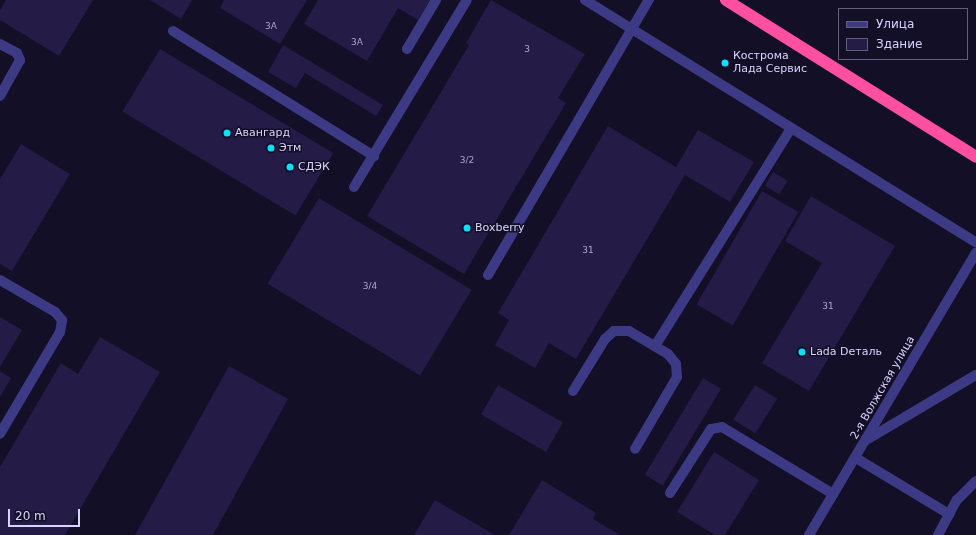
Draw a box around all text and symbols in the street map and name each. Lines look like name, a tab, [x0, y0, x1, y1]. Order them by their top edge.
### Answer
legend	[838, 8, 968, 60]
text: Улица	[876, 17, 914, 31]
house number: 3А	[265, 21, 277, 31]
house number: 3А	[351, 37, 363, 47]
text: Здание	[876, 37, 922, 51]
house number: 3	[524, 44, 530, 54]
place label: Кострома Лада Сервис	[733, 50, 807, 76]
marker: Кострома Лада Сервис	[720, 58, 730, 68]
place label: Авангард	[235, 126, 290, 140]
marker: Авангард	[222, 128, 232, 138]
place label: Этм	[279, 141, 301, 155]
marker: Этм	[266, 143, 276, 153]
house number: 3/2	[460, 155, 474, 165]
place label: СДЭК	[298, 160, 330, 174]
marker: СДЭК	[285, 162, 295, 172]
place label: Boxberry	[475, 221, 525, 235]
marker: Boxberry	[462, 223, 472, 233]
house number: 31	[582, 245, 594, 255]
house number: 3/4	[363, 281, 377, 291]
house number: 31	[822, 301, 834, 311]
street label: 2-я Волжская улица	[848, 334, 918, 442]
place label: Lada Dеталь	[810, 345, 882, 359]
marker: Lada Dеталь	[797, 347, 807, 357]
scale bar	[10, 501, 82, 527]
text: 20 m	[15, 509, 46, 523]

